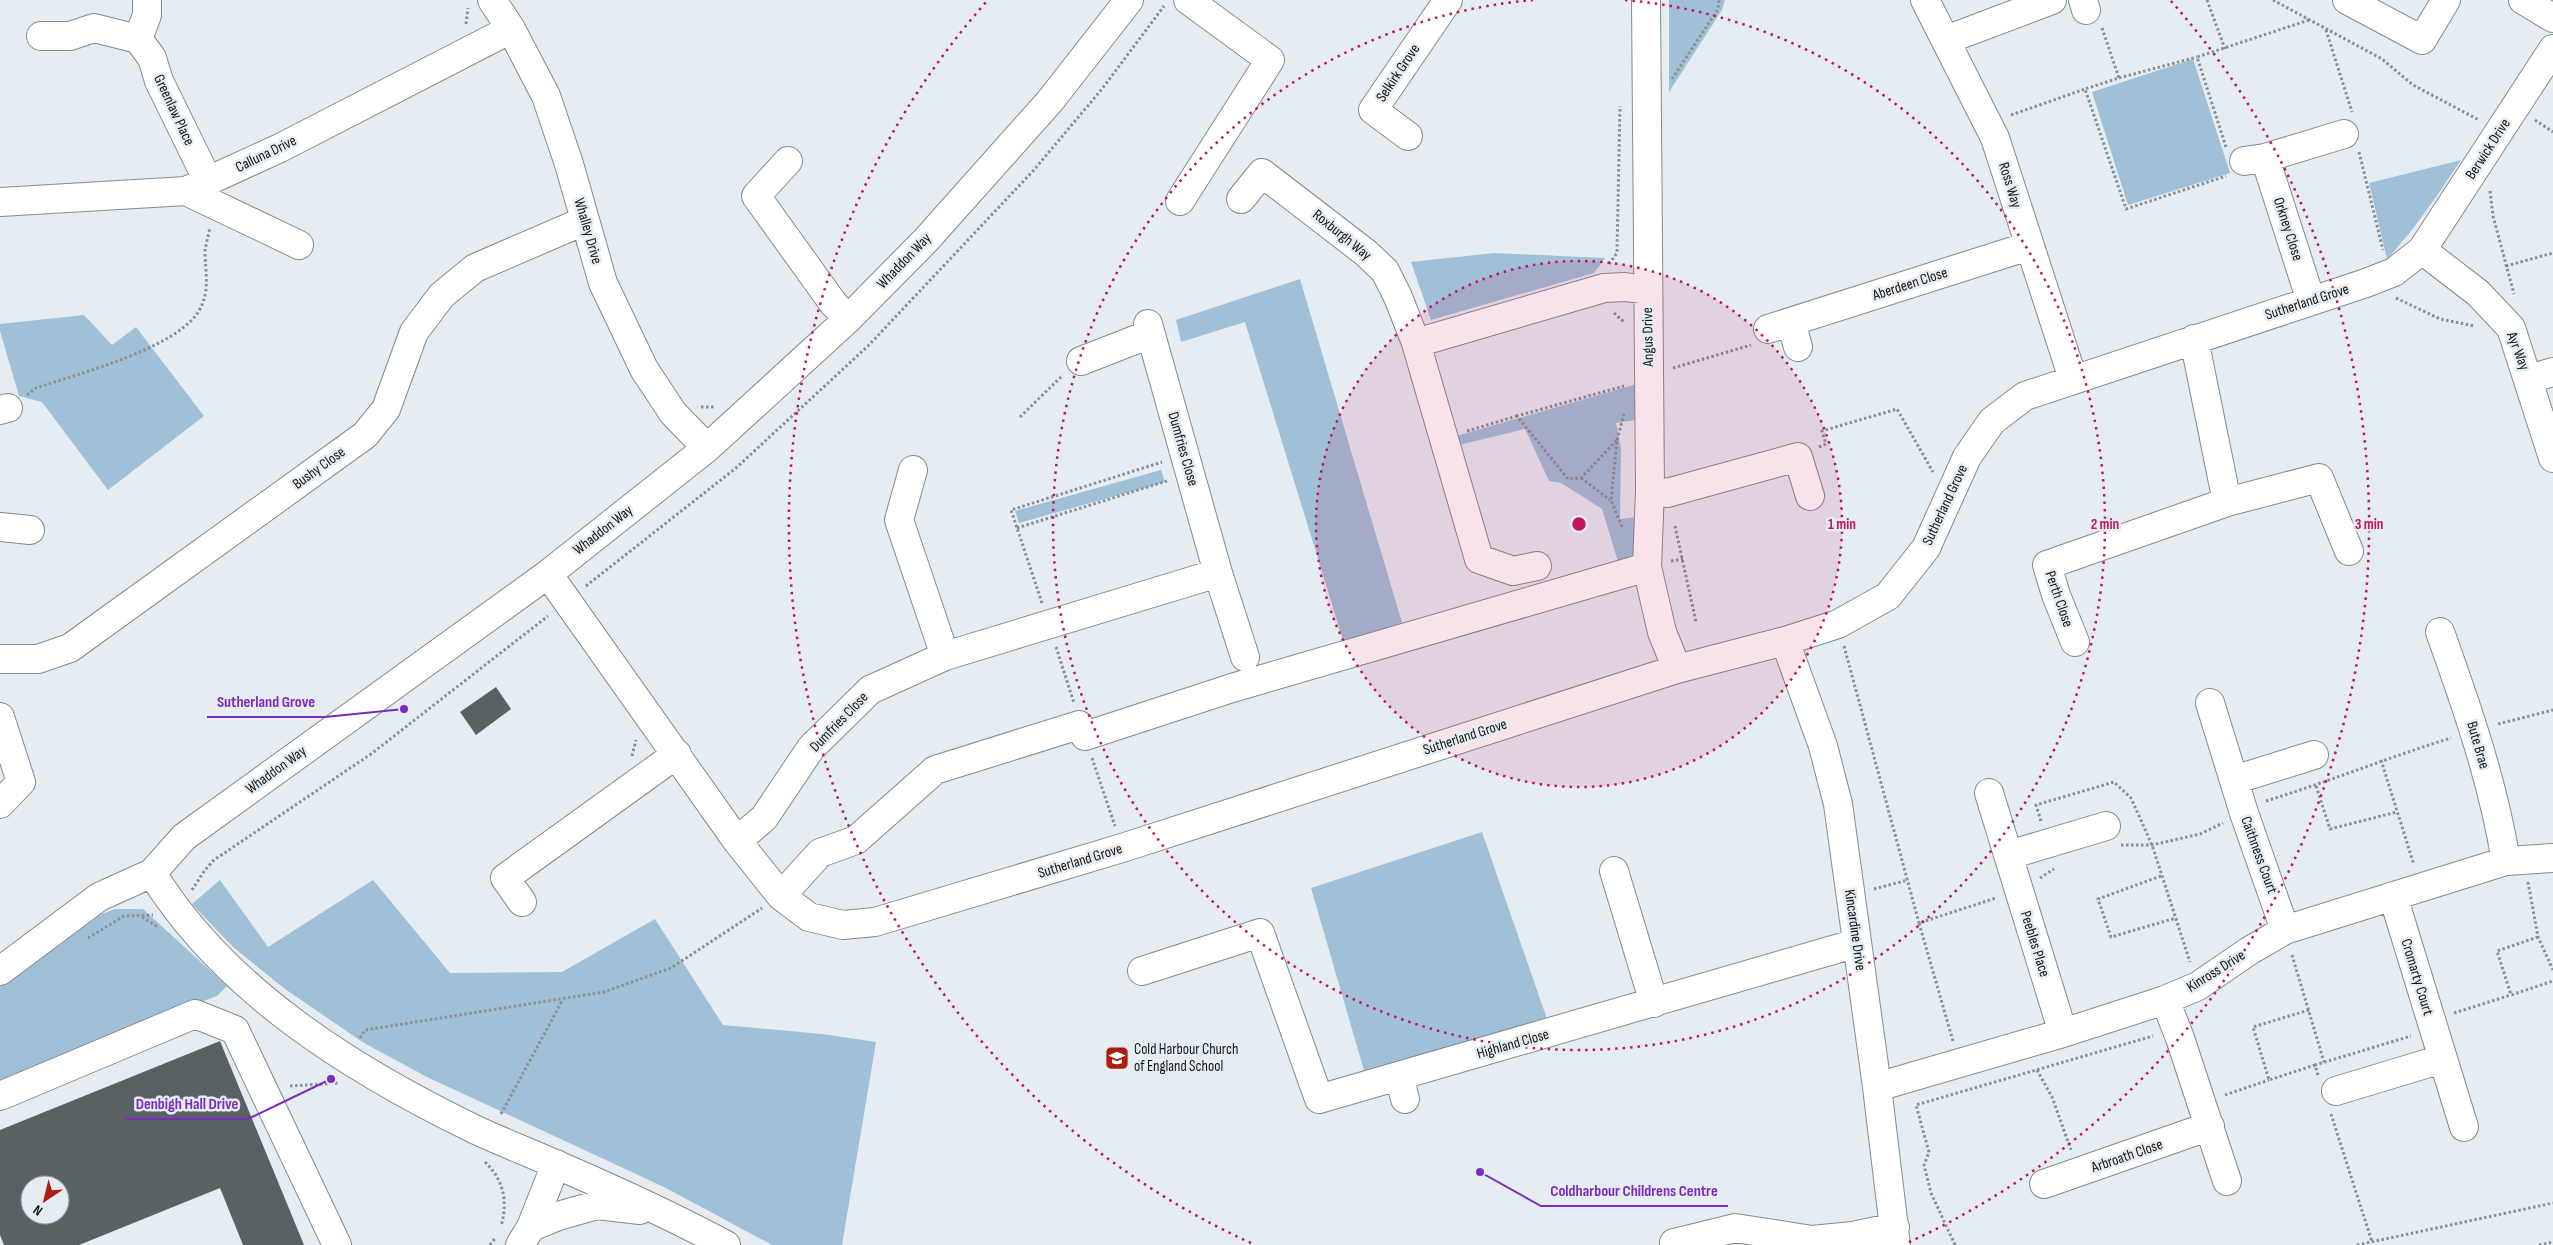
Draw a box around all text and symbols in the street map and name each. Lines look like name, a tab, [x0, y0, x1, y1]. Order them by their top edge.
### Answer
street label: Selkirk Grove	[1372, 40, 1424, 106]
street label: Greenlaw Place	[149, 71, 199, 149]
street label: Berwick Drive	[2461, 115, 2515, 183]
street label: Calluna Drive	[232, 131, 300, 177]
street label: Ross Way	[1994, 160, 2026, 210]
street label: Orkney Close	[2269, 195, 2307, 263]
street label: Whalley Drive	[570, 196, 606, 266]
street label: Roxburgh Way	[1309, 205, 1376, 265]
street label: Whaddon Way	[873, 229, 935, 293]
street label: Aberdeen Close	[1869, 263, 1950, 305]
street label: Sutherland Grove	[2263, 280, 2351, 324]
street label: Angus Drive	[1638, 307, 1658, 368]
street label: Ayr Way	[2502, 328, 2534, 373]
street label: Dumfries Close	[1163, 410, 1203, 488]
street label: Bushy Close	[289, 443, 349, 493]
street label: Sutherland Grove	[1918, 462, 1972, 548]
street label: Whaddon Way	[569, 501, 637, 559]
centre of rings	[1570, 515, 1588, 533]
text: 1 min	[1828, 515, 1856, 534]
text: 2 min	[2091, 515, 2119, 534]
text: 3 min	[2355, 515, 2383, 534]
street label: Perth Close	[2041, 569, 2077, 629]
callout: Sutherland Grove	[207, 686, 325, 717]
street label: Dumfries Close	[806, 688, 872, 756]
text: Sutherland Grove	[217, 693, 315, 712]
street label: Sutherland Grove	[1421, 715, 1509, 759]
street label: Bute Brae	[2462, 719, 2494, 771]
street label: Whaddon Way	[242, 742, 310, 798]
street label: Caithness Court	[2236, 814, 2282, 897]
street label: Sutherland Grove	[1036, 839, 1124, 883]
street label: Kincardine Drive	[1840, 888, 1870, 972]
street label: Peebles Place	[2016, 909, 2054, 979]
street label: Cromarty Court	[2396, 937, 2438, 1018]
street label: Kinross Drive	[2183, 946, 2249, 996]
street label: Highland Close	[1475, 1025, 1551, 1063]
place label: Cold Harbour Church of England School	[1134, 1040, 1238, 1076]
school or university icon: Cold Harbour Church of England School	[1104, 1045, 1130, 1071]
callout: Denbigh Hall Drive	[126, 1088, 248, 1119]
text: Denbigh Hall Drive	[136, 1095, 239, 1114]
street label: Arbroath Close	[2088, 1135, 2165, 1177]
north arrow	[20, 1175, 70, 1225]
callout: Coldharbour Childrens Centre	[1541, 1175, 1728, 1206]
text: Coldharbour Childrens Centre	[1550, 1182, 1718, 1201]
text: N	[30, 1201, 46, 1219]

